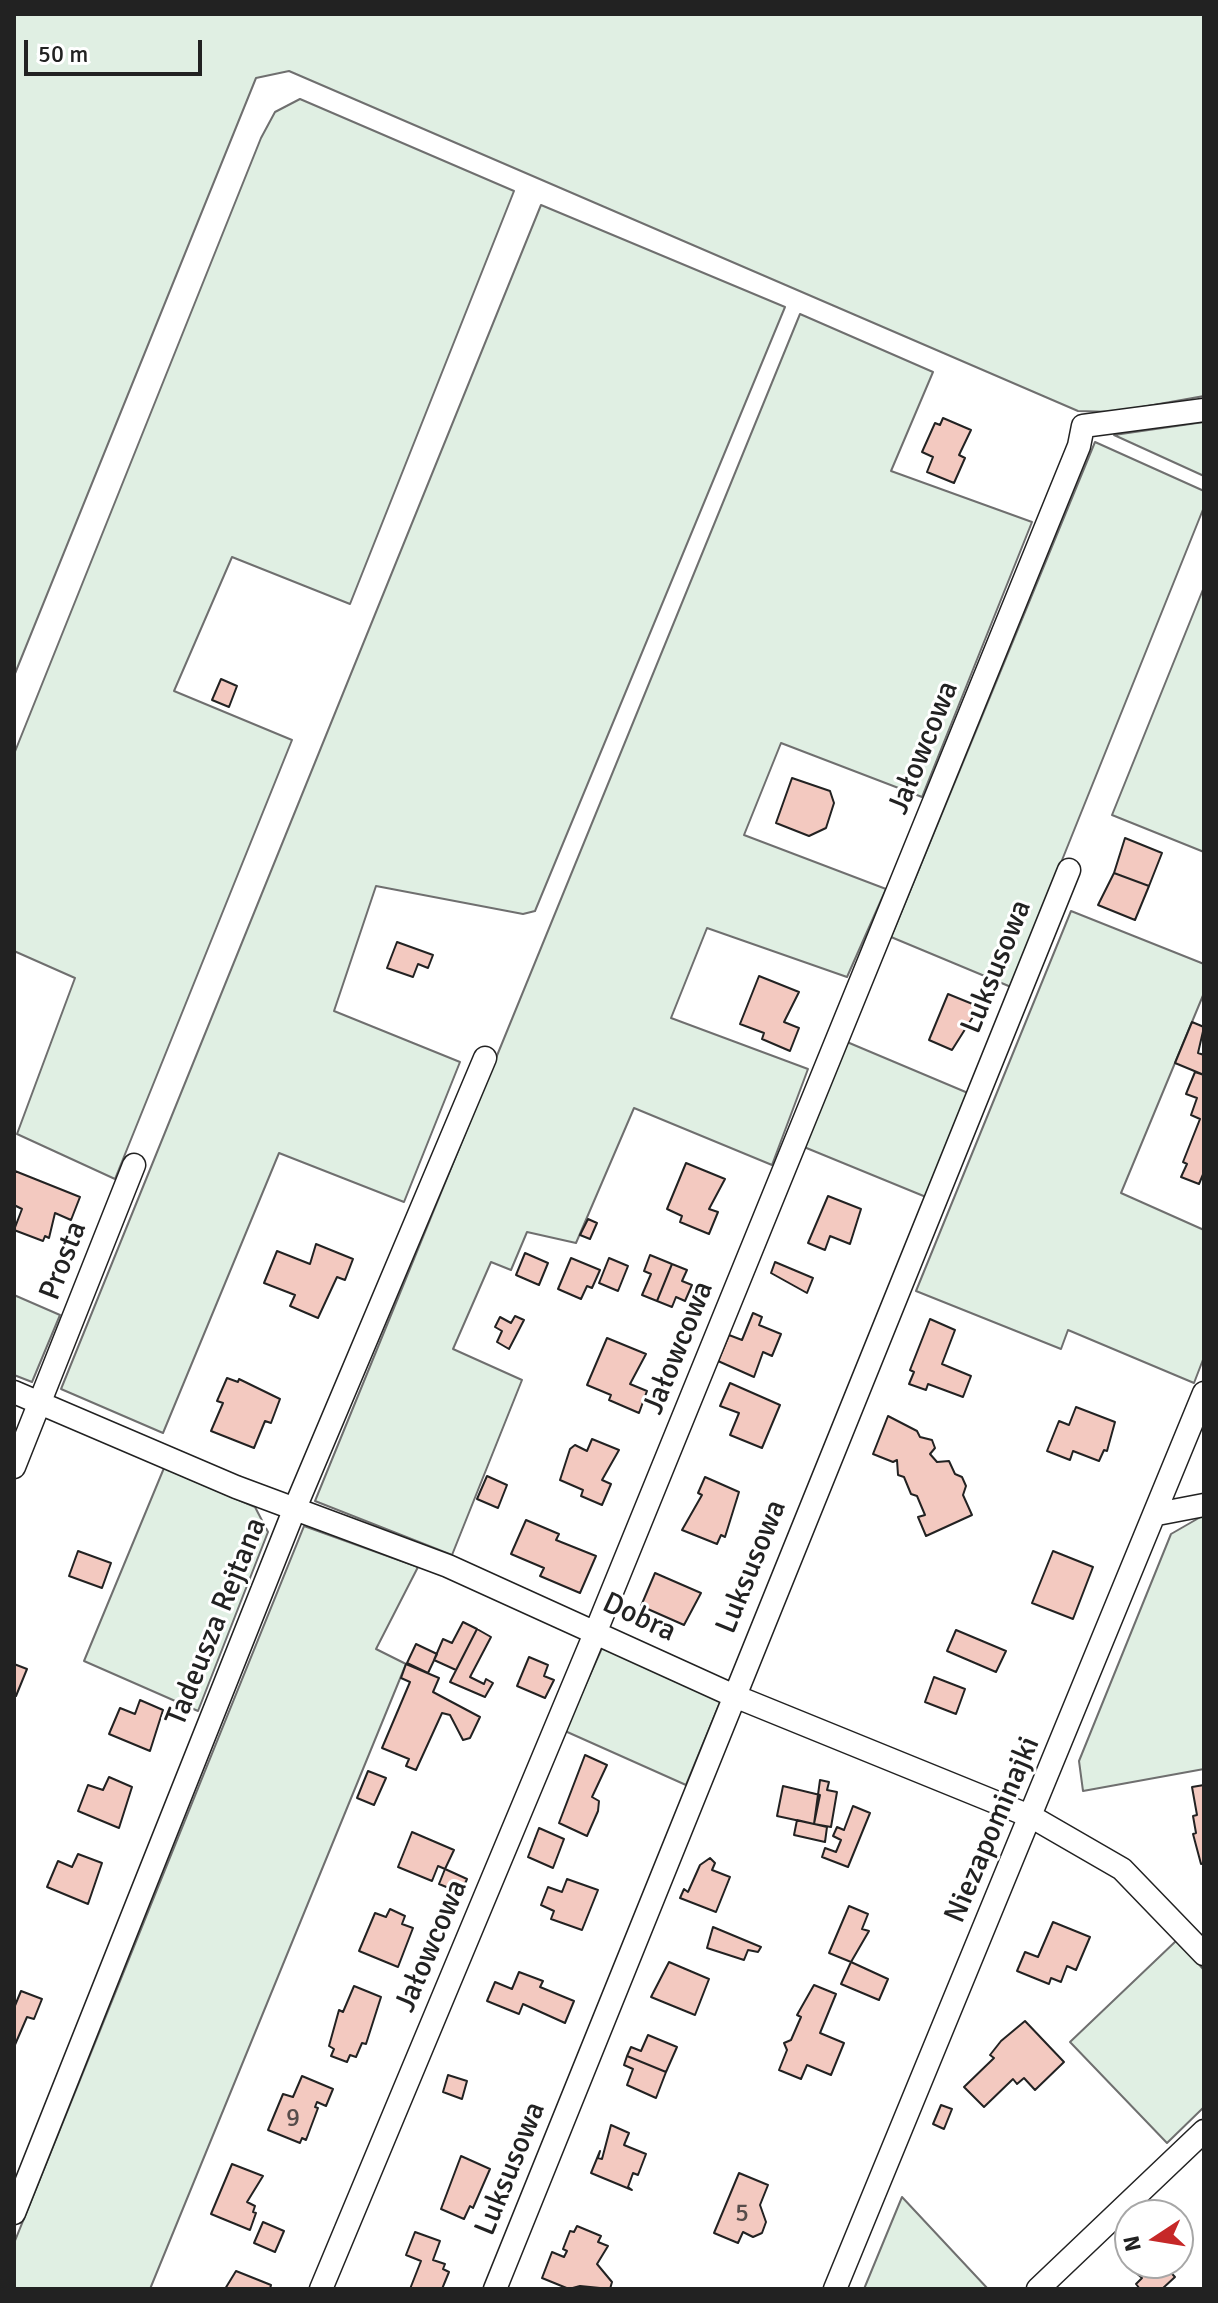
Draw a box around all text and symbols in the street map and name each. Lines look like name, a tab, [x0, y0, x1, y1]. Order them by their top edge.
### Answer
scale bar	[28, 24, 206, 74]
text: 50 m	[38, 39, 88, 69]
street label: Jałowcowa	[881, 676, 967, 820]
street label: Luksusowa	[954, 895, 1040, 1039]
street label: Prosta	[33, 1217, 95, 1305]
street label: Jałowcowa	[636, 1276, 722, 1420]
street label: Luksusowa	[709, 1495, 795, 1639]
street label: Tadeusza Rejtana	[159, 1513, 275, 1731]
street label: Dobra	[597, 1585, 681, 1651]
street label: Niezapominajki	[938, 1732, 1048, 1928]
street label: Jałowcowa	[388, 1874, 476, 2018]
street label: Luksusowa	[468, 2097, 554, 2241]
house number: 9	[286, 2103, 300, 2135]
house number: 5	[735, 2198, 749, 2230]
north arrow	[1114, 2199, 1194, 2279]
text: N	[1117, 2233, 1147, 2254]

